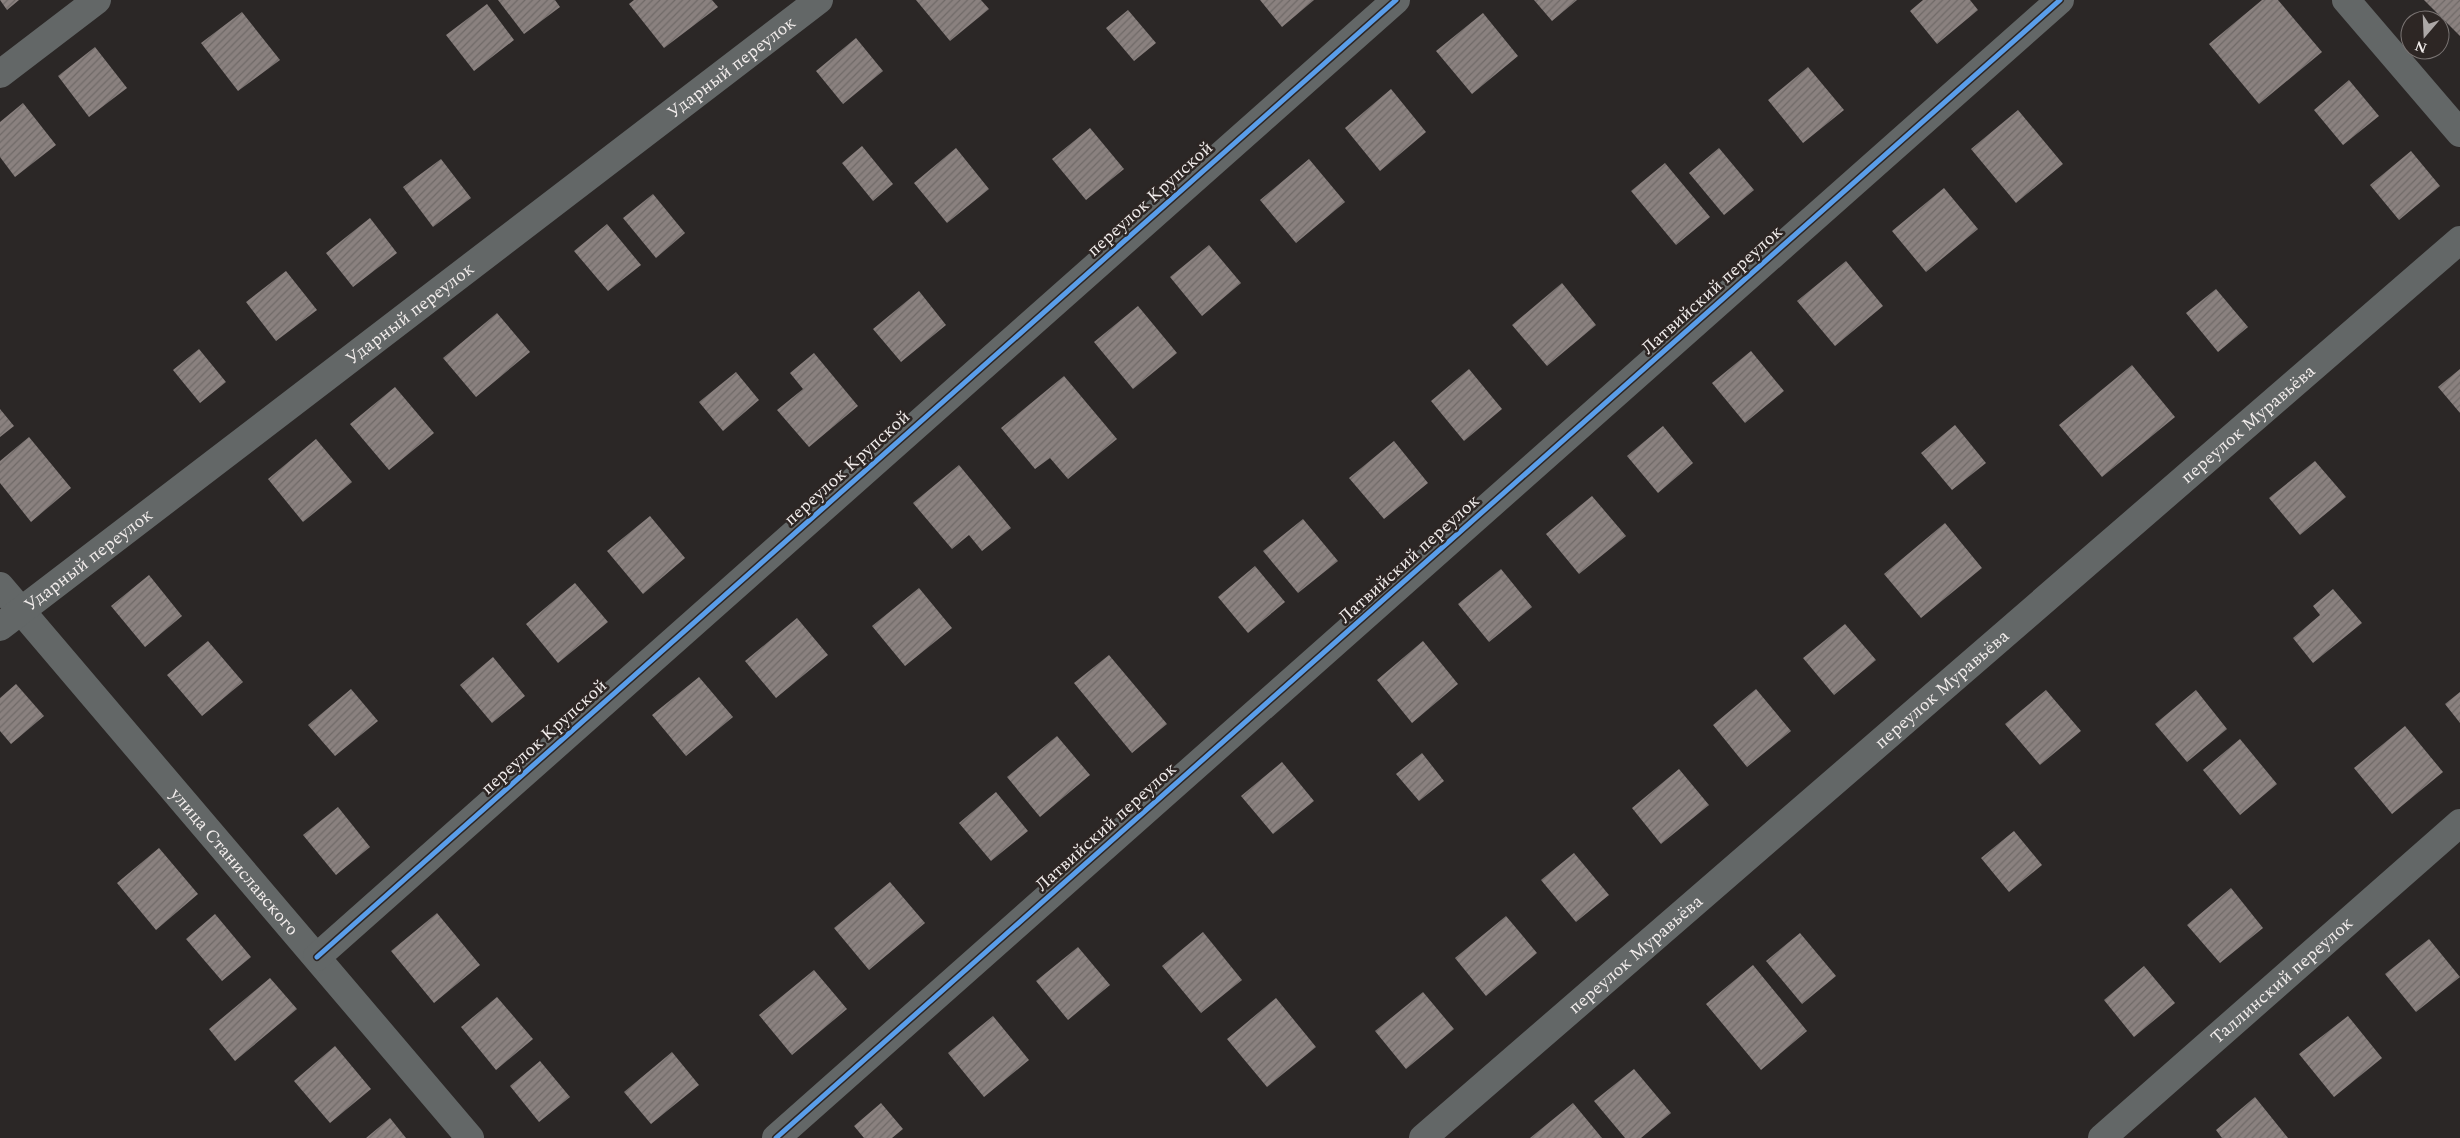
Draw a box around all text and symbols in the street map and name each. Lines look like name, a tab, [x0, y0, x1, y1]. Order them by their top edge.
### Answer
street label: Ударный переулок	[661, 9, 801, 125]
north arrow	[2400, 10, 2450, 60]
text: N	[2412, 35, 2430, 59]
street label: переулок Крупской	[1081, 135, 1219, 263]
street label: Латвийский переулок	[1635, 219, 1789, 361]
street label: Ударный переулок	[340, 255, 480, 371]
street label: переулок Муравьёва	[2174, 358, 2321, 490]
street label: переулок Крупской	[778, 404, 916, 532]
street label: Латвийский переулок	[1332, 488, 1486, 630]
street label: Ударный переулок	[18, 501, 158, 618]
street label: переулок Муравьёва	[1868, 623, 2015, 755]
street label: переулок Крупской	[475, 673, 613, 801]
street label: Латвийский переулок	[1029, 756, 1183, 898]
street label: улица Станиславского	[163, 781, 306, 942]
street label: переулок Муравьёва	[1562, 888, 1709, 1020]
street label: Таллинский переулок	[2204, 910, 2359, 1050]

